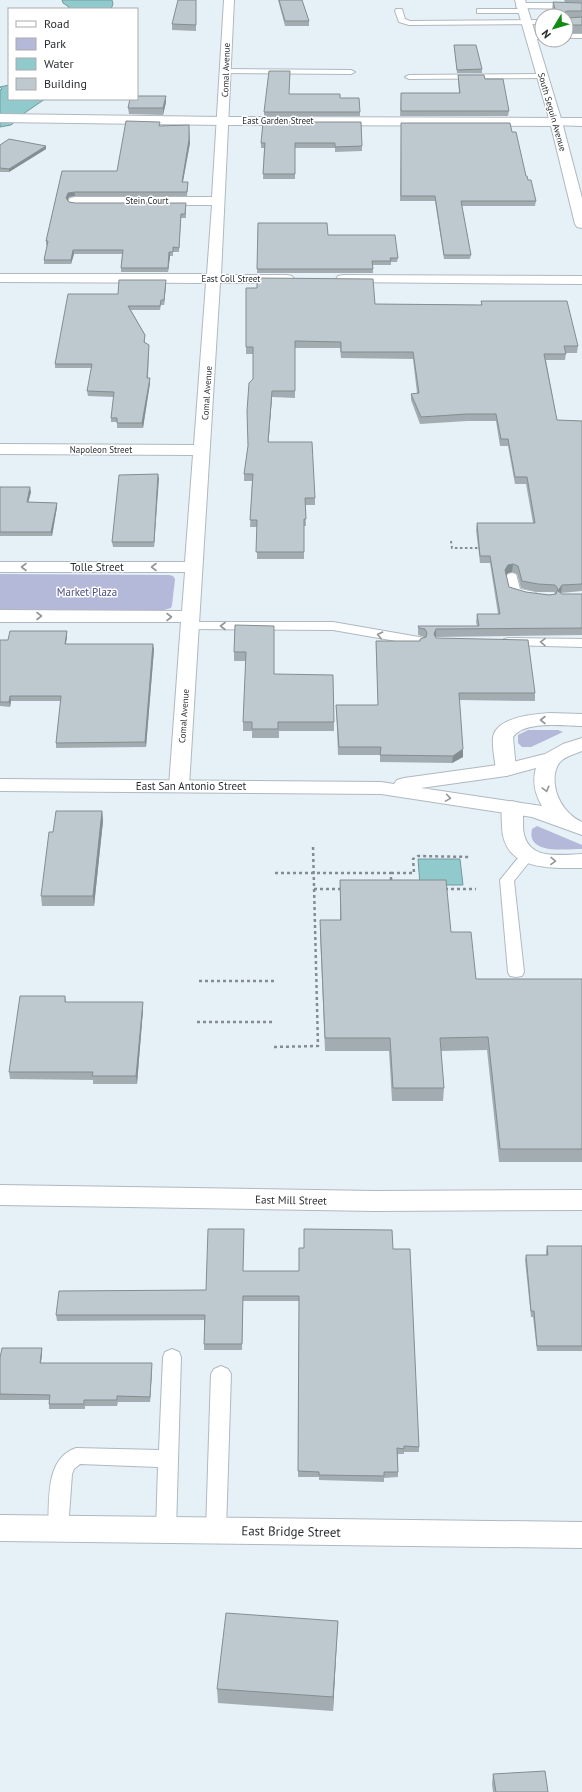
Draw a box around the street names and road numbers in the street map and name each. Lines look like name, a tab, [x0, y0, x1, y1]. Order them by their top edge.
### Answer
street label: Comal Avenue	[219, 42, 232, 97]
street label: South Seguin Avenue	[536, 71, 569, 153]
street label: East Garden Street	[242, 115, 314, 126]
street label: Stein Court	[126, 195, 168, 206]
street label: East Coll Street	[202, 273, 260, 284]
street label: Comal Avenue	[199, 365, 214, 420]
street label: Napoleon Street	[70, 444, 132, 455]
street label: Tolle Street	[70, 560, 124, 574]
street label: Comal Avenue	[176, 688, 191, 743]
street label: East San Antonio Street	[136, 779, 246, 793]
street label: East Mill Street	[255, 1192, 327, 1208]
street label: East Bridge Street	[241, 1522, 341, 1541]

